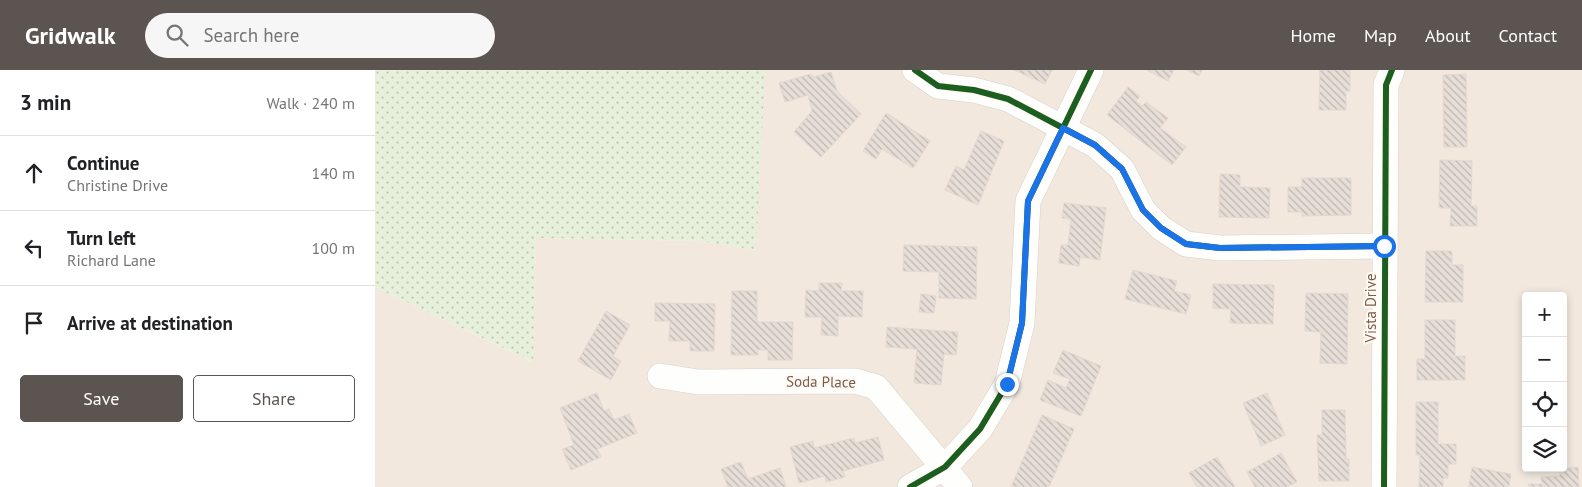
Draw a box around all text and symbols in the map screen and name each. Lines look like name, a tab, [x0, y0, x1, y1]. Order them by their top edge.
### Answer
search box	[145, 13, 495, 58]
text: Gridwalk	[25, 20, 115, 51]
icon: search	[163, 21, 191, 49]
text: Search here	[203, 23, 299, 47]
text: Home	[1290, 24, 1336, 47]
text: Map	[1364, 24, 1397, 47]
text: About	[1425, 24, 1471, 47]
text: Contact	[1499, 24, 1557, 47]
text: 3 min	[20, 89, 71, 116]
text: Walk · 240 m	[266, 93, 355, 113]
text: Continue	[67, 151, 139, 175]
icon: ahead	[20, 159, 48, 187]
text: 140 m	[312, 163, 355, 183]
text: Christine Drive	[67, 175, 168, 195]
text: Turn left	[67, 226, 136, 250]
icon: left	[20, 234, 48, 262]
route start	[1373, 235, 1396, 258]
text: 100 m	[312, 238, 355, 258]
text: Richard Lane	[67, 250, 156, 270]
street label: Vista Drive	[1361, 273, 1380, 344]
map controls	[1522, 292, 1567, 472]
button: +	[1522, 292, 1567, 337]
icon: arrive	[20, 309, 48, 337]
text: Arrive at destination	[67, 311, 233, 335]
button: −	[1522, 337, 1567, 382]
street label: Soda Place	[786, 371, 856, 392]
route end	[996, 373, 1019, 396]
button: Save	[20, 375, 183, 422]
button: Share	[193, 375, 355, 422]
button: locate	[1522, 382, 1567, 427]
button: layers	[1522, 427, 1567, 472]

